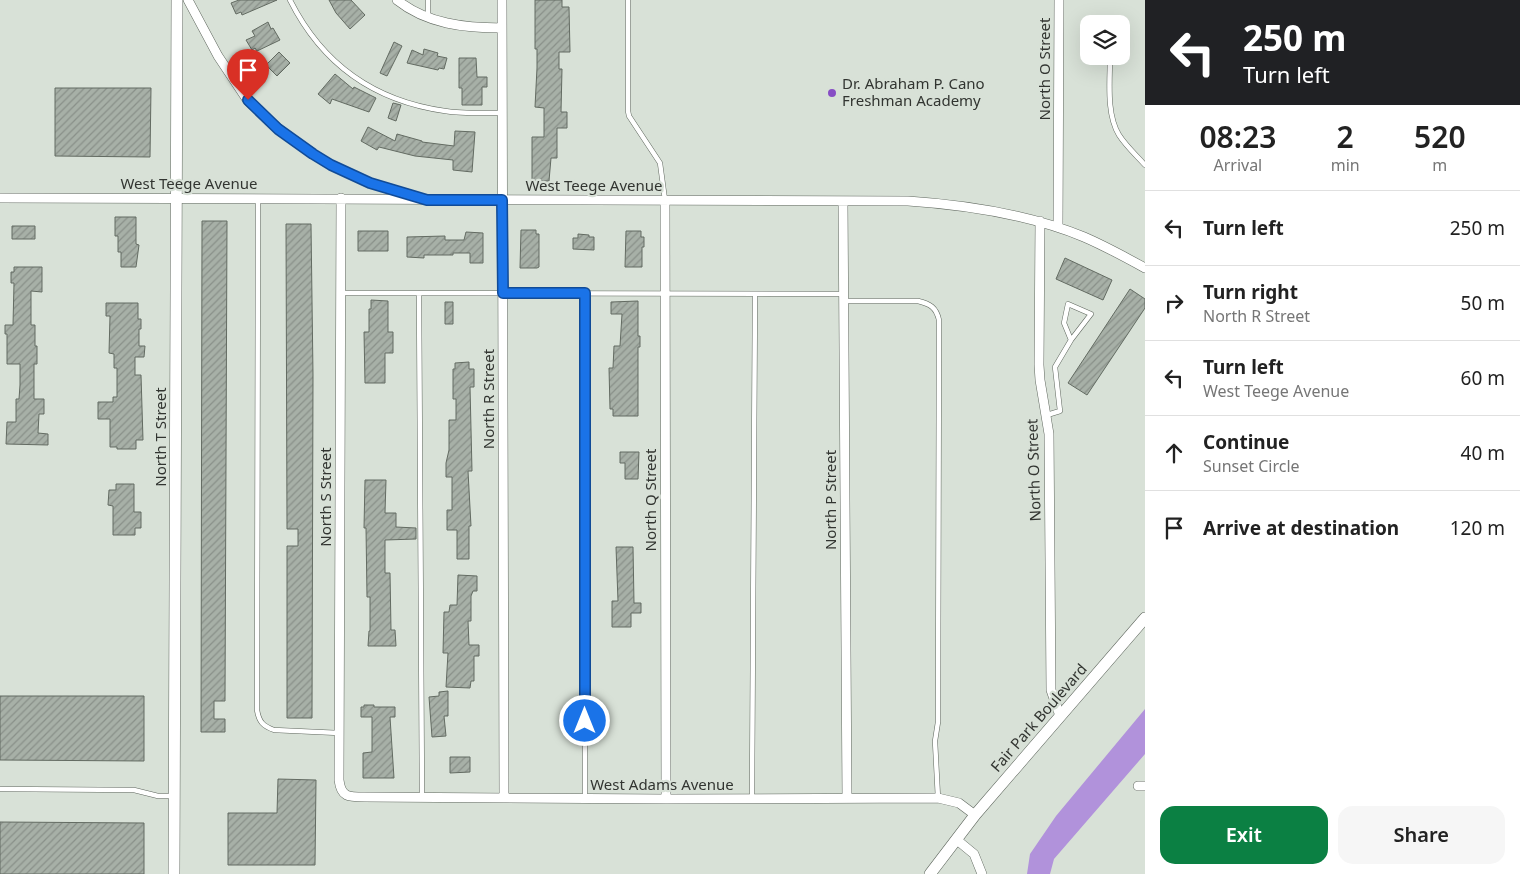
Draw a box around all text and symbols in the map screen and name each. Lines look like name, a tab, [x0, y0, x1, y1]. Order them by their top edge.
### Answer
text: 250 m	[1243, 14, 1346, 61]
map controls	[1080, 15, 1130, 65]
button: layers	[1080, 15, 1130, 65]
street label: North O Street	[1034, 17, 1054, 120]
icon: left	[1160, 20, 1225, 85]
pin	[227, 49, 269, 100]
icon: arrive	[234, 56, 262, 84]
text: Turn left	[1243, 59, 1330, 89]
place label: Dr. Abraham P. Cano Freshman Academy	[842, 73, 985, 110]
marker: Dr. Abraham P. Cano Freshman Academy	[826, 87, 838, 99]
text: 08:23	[1199, 116, 1276, 157]
text: 2	[1337, 116, 1354, 157]
text: 520	[1414, 116, 1466, 157]
text: Arrival	[1213, 154, 1262, 176]
text: min	[1331, 154, 1360, 176]
text: m	[1432, 154, 1447, 176]
street label: West Teege Avenue	[120, 173, 258, 193]
street label: West Teege Avenue	[525, 175, 663, 195]
icon: left	[1160, 214, 1188, 242]
text: Turn left	[1203, 215, 1284, 241]
text: 250 m	[1450, 215, 1505, 241]
text: Turn right	[1203, 279, 1298, 305]
icon: right	[1160, 289, 1188, 317]
text: 50 m	[1461, 290, 1505, 316]
text: North R Street	[1203, 305, 1310, 327]
street label: North R Street	[478, 348, 498, 449]
text: Turn left	[1203, 354, 1284, 380]
icon: left	[1160, 364, 1188, 392]
text: 60 m	[1461, 365, 1505, 391]
text: West Teege Avenue	[1203, 380, 1349, 402]
street label: North T Street	[150, 387, 170, 487]
street label: North O Street	[1021, 418, 1045, 522]
text: Continue	[1203, 429, 1289, 455]
icon: ahead	[1160, 439, 1188, 467]
text: 40 m	[1461, 440, 1505, 466]
street label: North S Street	[315, 447, 335, 547]
street label: North Q Street	[640, 448, 660, 551]
street label: North P Street	[820, 449, 840, 550]
text: Sunset Circle	[1203, 455, 1300, 477]
icon: arrive	[1160, 514, 1188, 542]
text: Arrive at destination	[1203, 515, 1399, 541]
text: 120 m	[1450, 515, 1505, 541]
street label: Fair Park Boulevard	[986, 659, 1091, 776]
position arrow	[558, 694, 610, 746]
street label: West Adams Avenue	[590, 774, 734, 794]
button: Exit	[1160, 806, 1328, 864]
button: Share	[1338, 806, 1505, 864]

